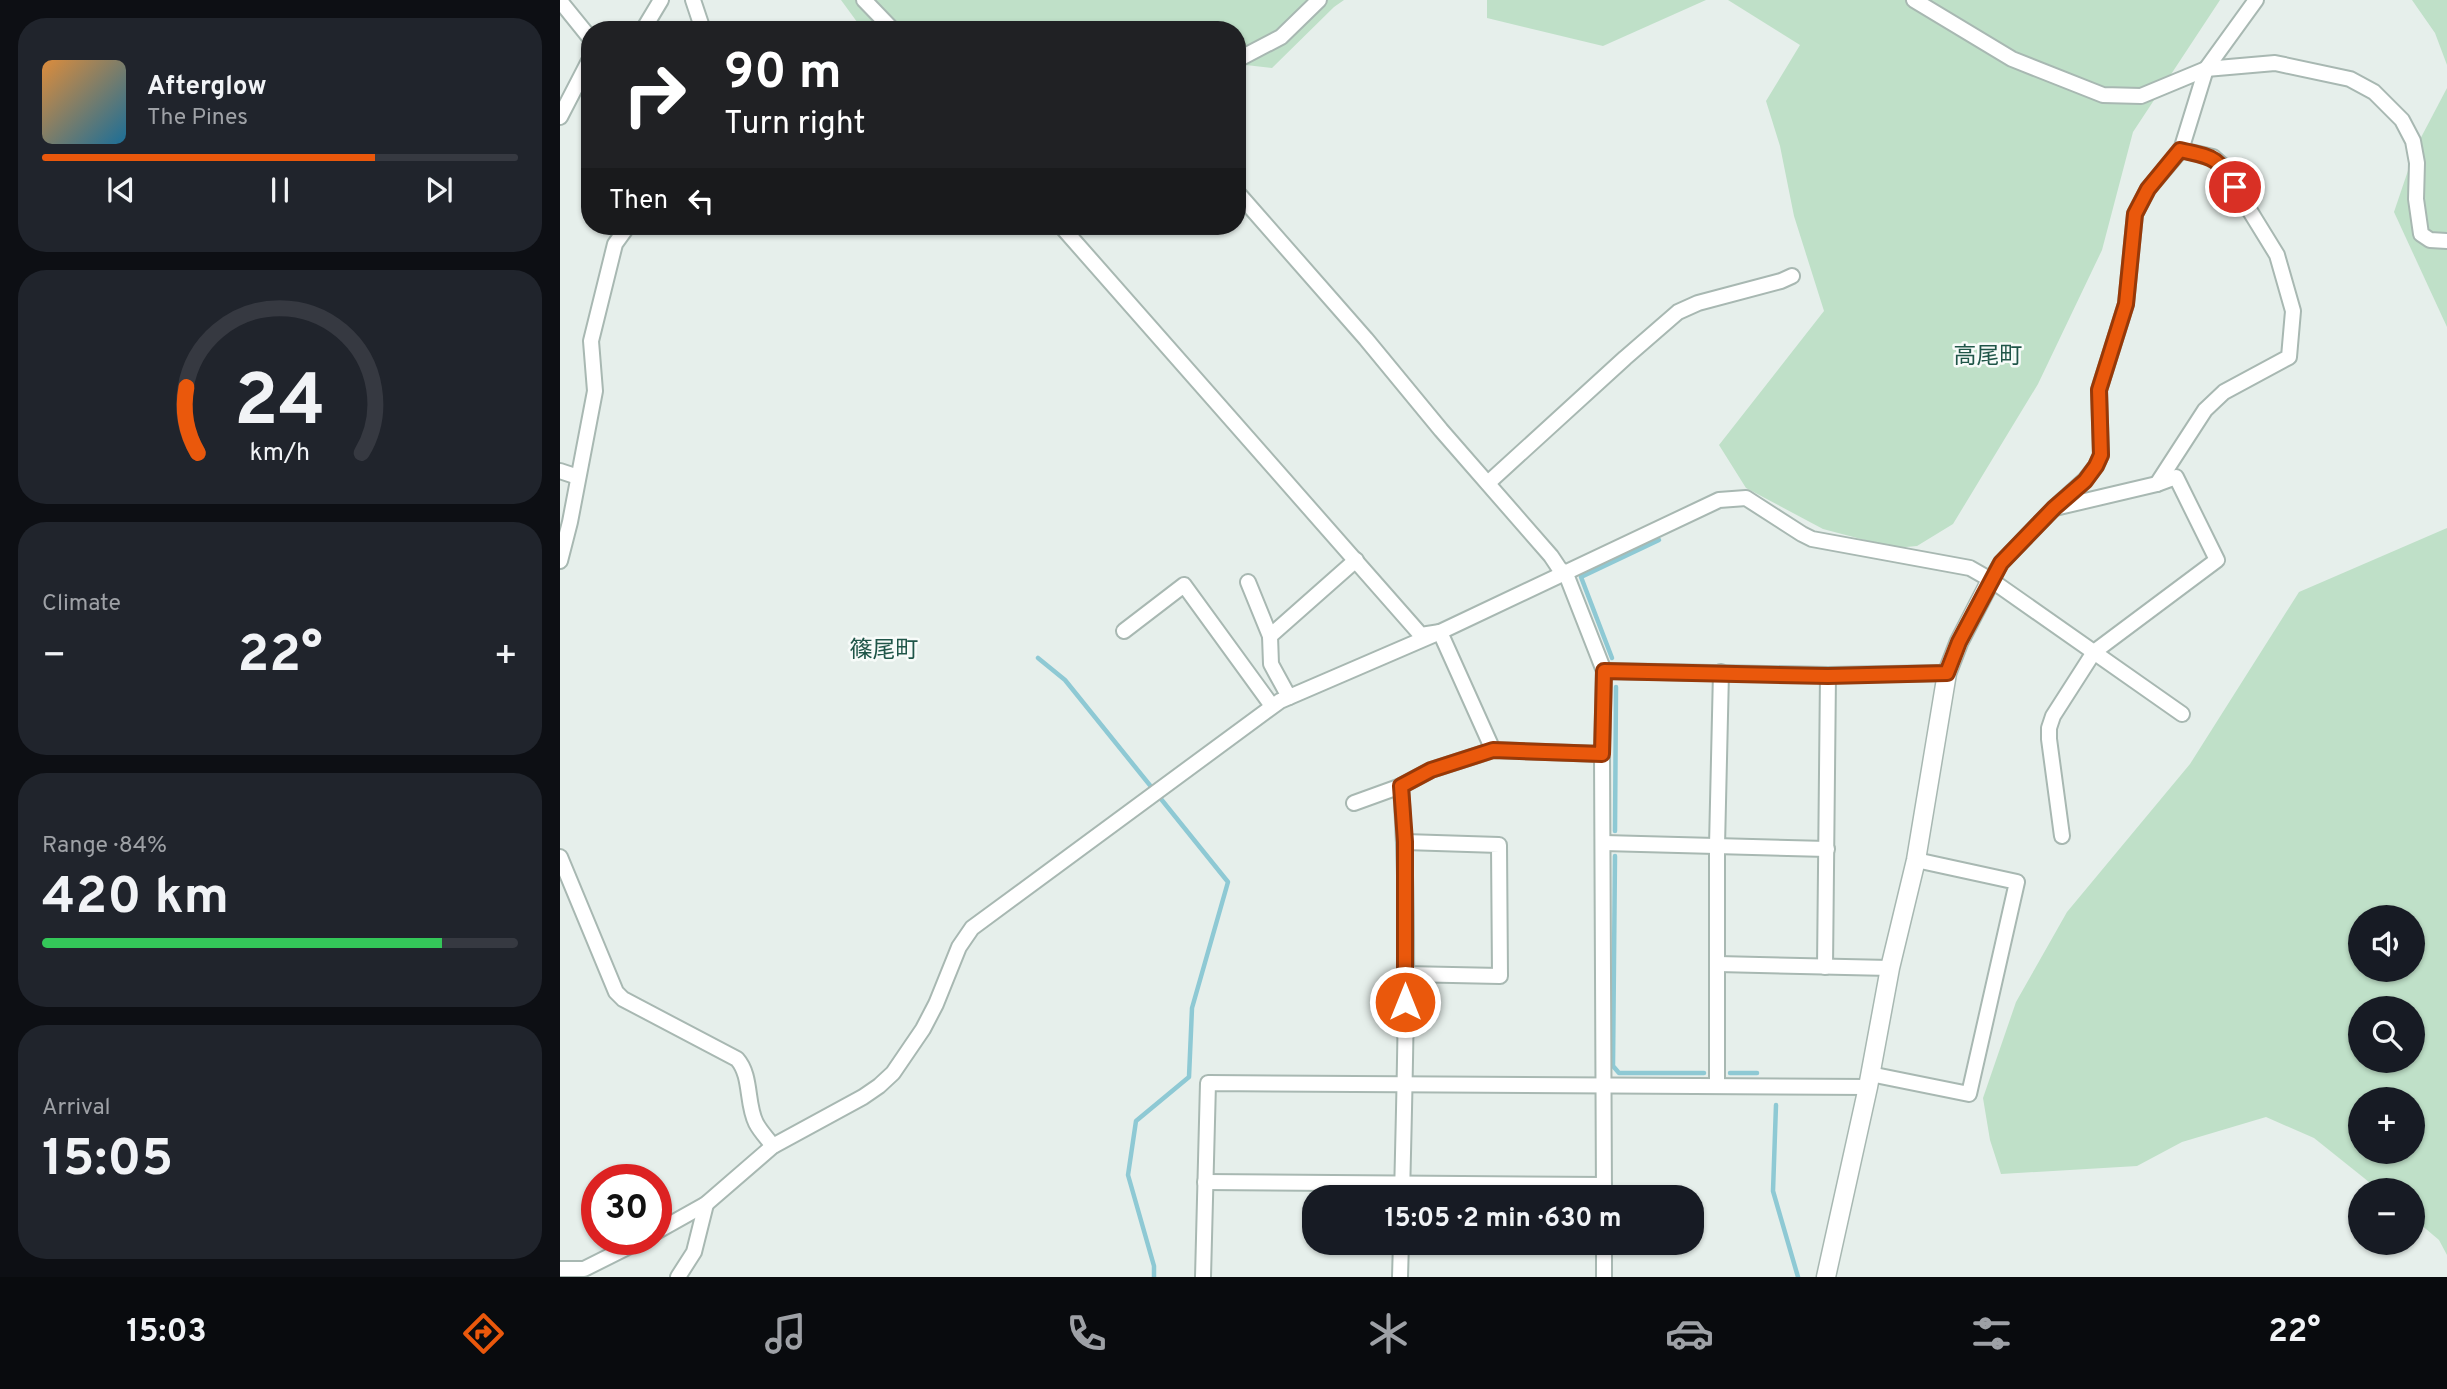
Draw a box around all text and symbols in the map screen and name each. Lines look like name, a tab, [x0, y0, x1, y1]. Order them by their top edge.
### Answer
text: 90 m	[724, 44, 842, 106]
icon: right	[609, 49, 700, 140]
text: Afterglow	[147, 71, 267, 104]
text: The Pines	[147, 104, 248, 133]
text: Turn right	[724, 105, 866, 145]
pin	[2205, 157, 2265, 217]
icon: arrive	[2216, 168, 2254, 206]
icon: previous	[102, 171, 140, 209]
icon: pause	[261, 171, 299, 209]
icon: next	[420, 171, 458, 209]
icon: left	[682, 182, 720, 220]
text: Then	[609, 185, 668, 218]
district label: 高尾町	[1954, 343, 2023, 372]
text: 24	[234, 359, 326, 451]
text: km/h	[250, 437, 310, 469]
text: Climate	[42, 590, 121, 619]
text: 22°	[237, 624, 323, 690]
text: −	[42, 633, 67, 682]
text: +	[493, 633, 518, 682]
district label: 篠尾町	[850, 637, 919, 666]
text: Range · 84%	[42, 832, 167, 861]
text: 420 km	[42, 866, 229, 932]
map controls	[2348, 905, 2425, 1255]
button: sound	[2348, 905, 2425, 982]
position arrow	[1368, 965, 1442, 1039]
button: search	[2348, 996, 2425, 1073]
button: +	[2348, 1087, 2425, 1164]
text: Arrival	[42, 1094, 111, 1123]
text: 15:05	[42, 1128, 173, 1194]
speed limit sign: 30	[581, 1164, 672, 1255]
button: −	[2348, 1178, 2425, 1255]
text: 15:05 · 2 min · 630 m	[1384, 1203, 1622, 1236]
icon: directions	[459, 1309, 508, 1358]
icon: music	[761, 1309, 810, 1358]
icon: phone	[1062, 1309, 1111, 1358]
icon: climate	[1364, 1309, 1413, 1358]
icon: car	[1665, 1309, 1714, 1358]
icon: filters	[1967, 1309, 2016, 1358]
text: 15:03	[126, 1313, 207, 1353]
text: 22°	[2268, 1313, 2321, 1353]

